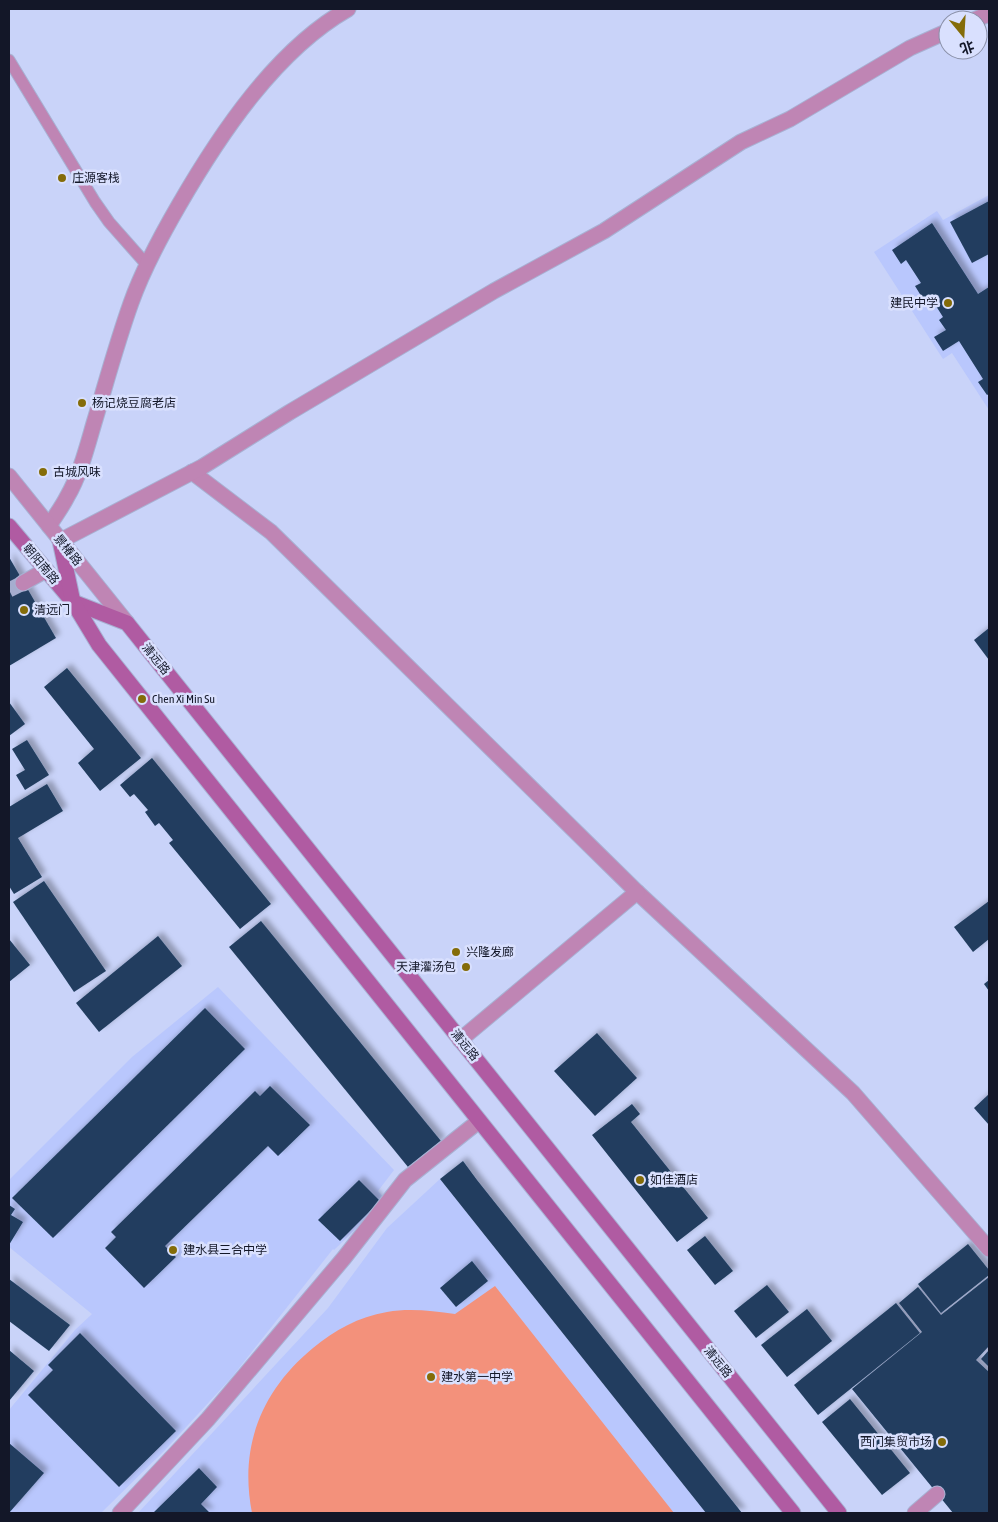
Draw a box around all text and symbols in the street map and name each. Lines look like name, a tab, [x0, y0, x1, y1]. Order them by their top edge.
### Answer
north arrow	[938, 10, 988, 60]
text: 北	[958, 38, 976, 57]
place label: 庄源客栈	[72, 171, 120, 185]
marker: 庄源客栈	[56, 172, 68, 184]
place label: 建民中学	[890, 296, 938, 310]
marker: 建民中学	[942, 297, 954, 309]
place label: 杨记烧豆腐老店	[92, 396, 176, 410]
marker: 杨记烧豆腐老店	[76, 397, 88, 409]
place label: 古城风味	[53, 465, 101, 479]
marker: 古城风味	[37, 466, 49, 478]
street label: 景椿路	[51, 532, 85, 568]
street label: 朝阳南路	[20, 541, 62, 587]
place label: 清远门	[34, 603, 70, 617]
marker: 清远门	[18, 604, 30, 616]
street label: 清远路	[139, 641, 173, 677]
place label: Chen Xi Min Su	[152, 692, 215, 706]
marker: Chen Xi Min Su	[136, 693, 148, 705]
place label: 兴隆发廊	[466, 945, 514, 959]
marker: 兴隆发廊	[450, 946, 462, 958]
place label: 天津灌汤包	[396, 960, 456, 974]
marker: 天津灌汤包	[460, 961, 472, 973]
street label: 清远路	[448, 1027, 482, 1063]
place label: 如佳酒店	[650, 1173, 698, 1187]
marker: 如佳酒店	[634, 1174, 646, 1186]
place label: 建水县三合中学	[183, 1243, 267, 1257]
marker: 建水县三合中学	[167, 1244, 179, 1256]
street label: 清远路	[701, 1344, 735, 1380]
place label: 建水第一中学	[441, 1370, 513, 1384]
marker: 建水第一中学	[425, 1371, 437, 1383]
place label: 西门集贸市场	[860, 1435, 932, 1449]
marker: 西门集贸市场	[936, 1436, 948, 1448]

